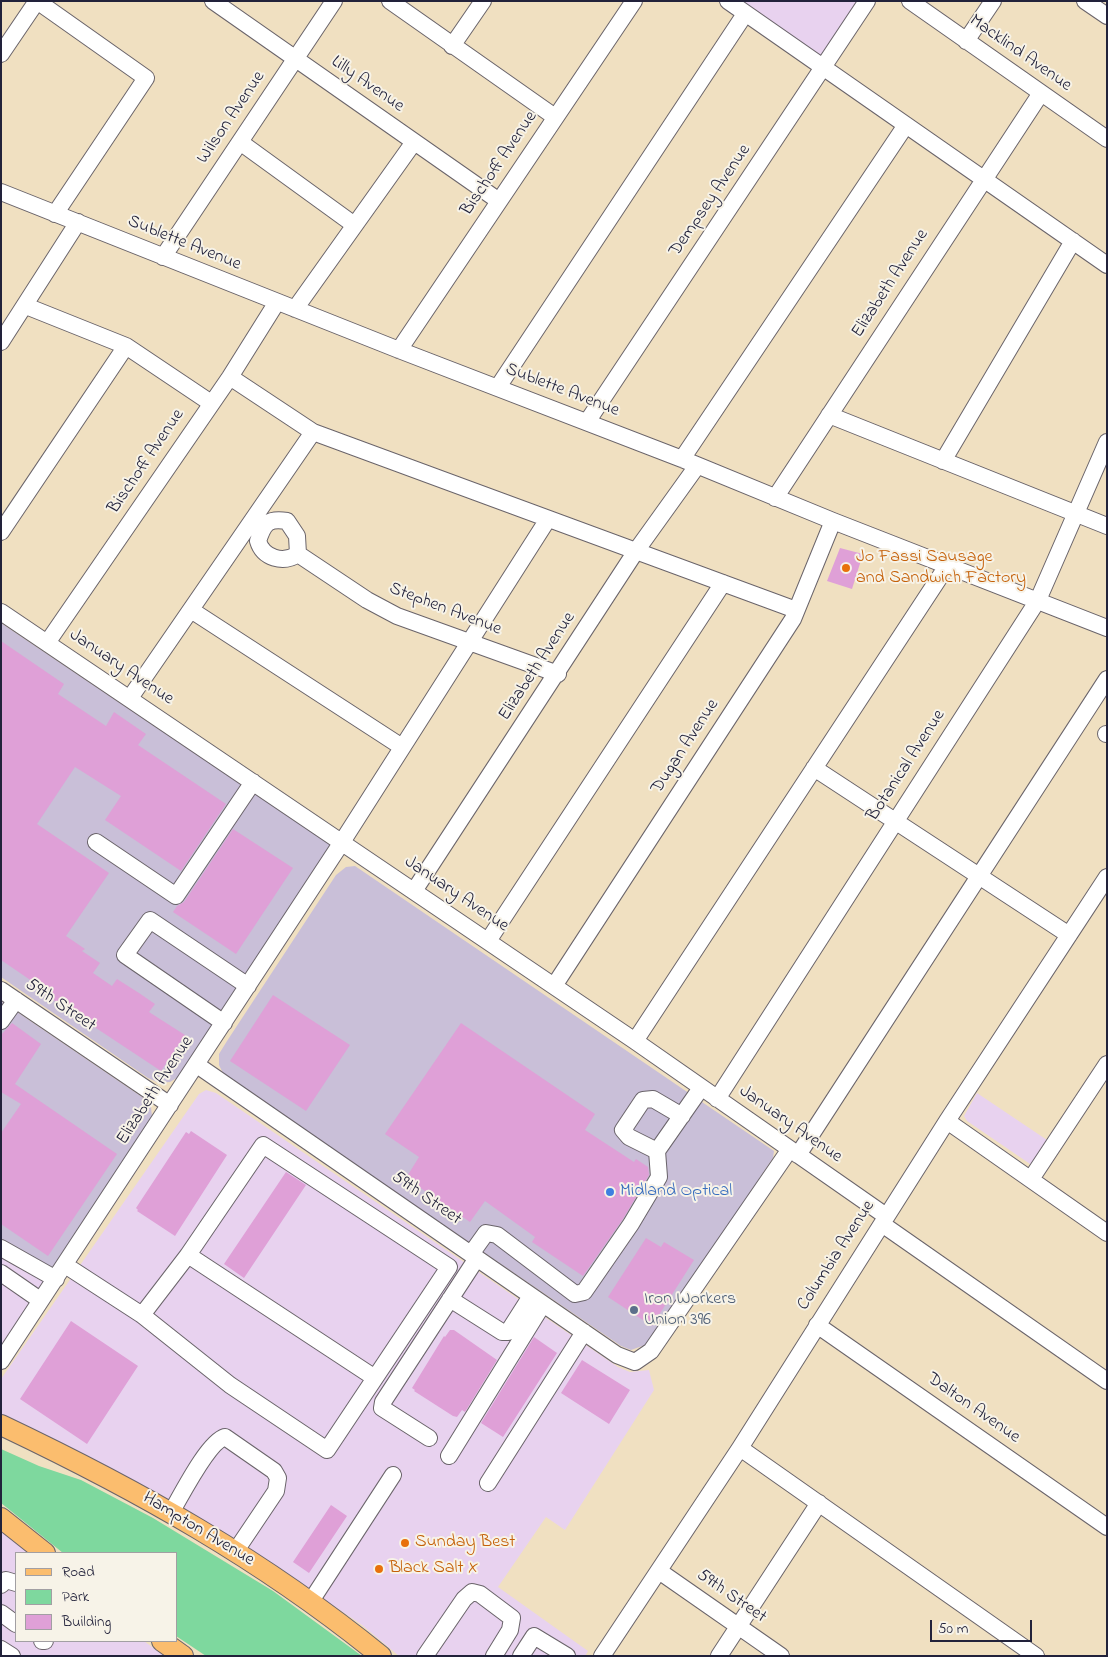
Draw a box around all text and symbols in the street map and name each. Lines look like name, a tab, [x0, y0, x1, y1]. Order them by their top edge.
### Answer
street label: Macklind Avenue	[965, 11, 1075, 97]
street label: Lilly Avenue	[326, 52, 408, 118]
street label: Wilson Avenue	[193, 68, 271, 168]
street label: Bischoff Avenue	[457, 108, 543, 220]
street label: Dempsey Avenue	[666, 141, 756, 261]
street label: Sublette Avenue	[124, 211, 244, 277]
street label: Elizabeth Avenue	[848, 226, 934, 342]
street label: Sublette Avenue	[502, 359, 622, 423]
street label: Bischoff Avenue	[104, 406, 190, 518]
place label: Jo Fassi Sausage and Sandwich Factory	[856, 547, 1026, 590]
marker: Jo Fassi Sausage and Sandwich Factory	[840, 562, 852, 574]
street label: Stephen Avenue	[386, 579, 504, 641]
street label: Elizabeth Avenue	[495, 609, 581, 725]
street label: January Avenue	[65, 625, 177, 711]
street label: Dugan Avenue	[647, 696, 725, 798]
street label: Botanical Avenue	[863, 706, 951, 826]
street label: January Avenue	[400, 852, 512, 938]
street label: 59th Street	[21, 975, 99, 1037]
street label: Elizabeth Avenue	[113, 1033, 199, 1149]
street label: January Avenue	[734, 1081, 846, 1169]
street label: 59th Street	[387, 1167, 465, 1231]
place label: Midland Optical	[620, 1181, 732, 1203]
marker: Midland Optical	[604, 1186, 616, 1198]
street label: Columbia Avenue	[793, 1197, 881, 1315]
place label: Iron Workers Union 396	[644, 1289, 736, 1332]
marker: Iron Workers Union 396	[628, 1304, 640, 1316]
street label: Dalton Avenue	[922, 1369, 1024, 1449]
street label: Hampton Avenue	[138, 1488, 258, 1572]
place label: Sunday Best	[415, 1532, 515, 1554]
marker: Sunday Best	[399, 1537, 411, 1549]
legend	[15, 1552, 178, 1642]
place label: Black Salt X	[389, 1558, 478, 1580]
text: Road	[62, 1561, 95, 1583]
marker: Black Salt X	[373, 1563, 385, 1575]
street label: 59th Street	[692, 1565, 770, 1629]
text: Park	[62, 1586, 89, 1608]
scale bar	[933, 1610, 1036, 1642]
text: Building	[62, 1611, 111, 1633]
text: 50 m	[938, 1618, 968, 1640]

